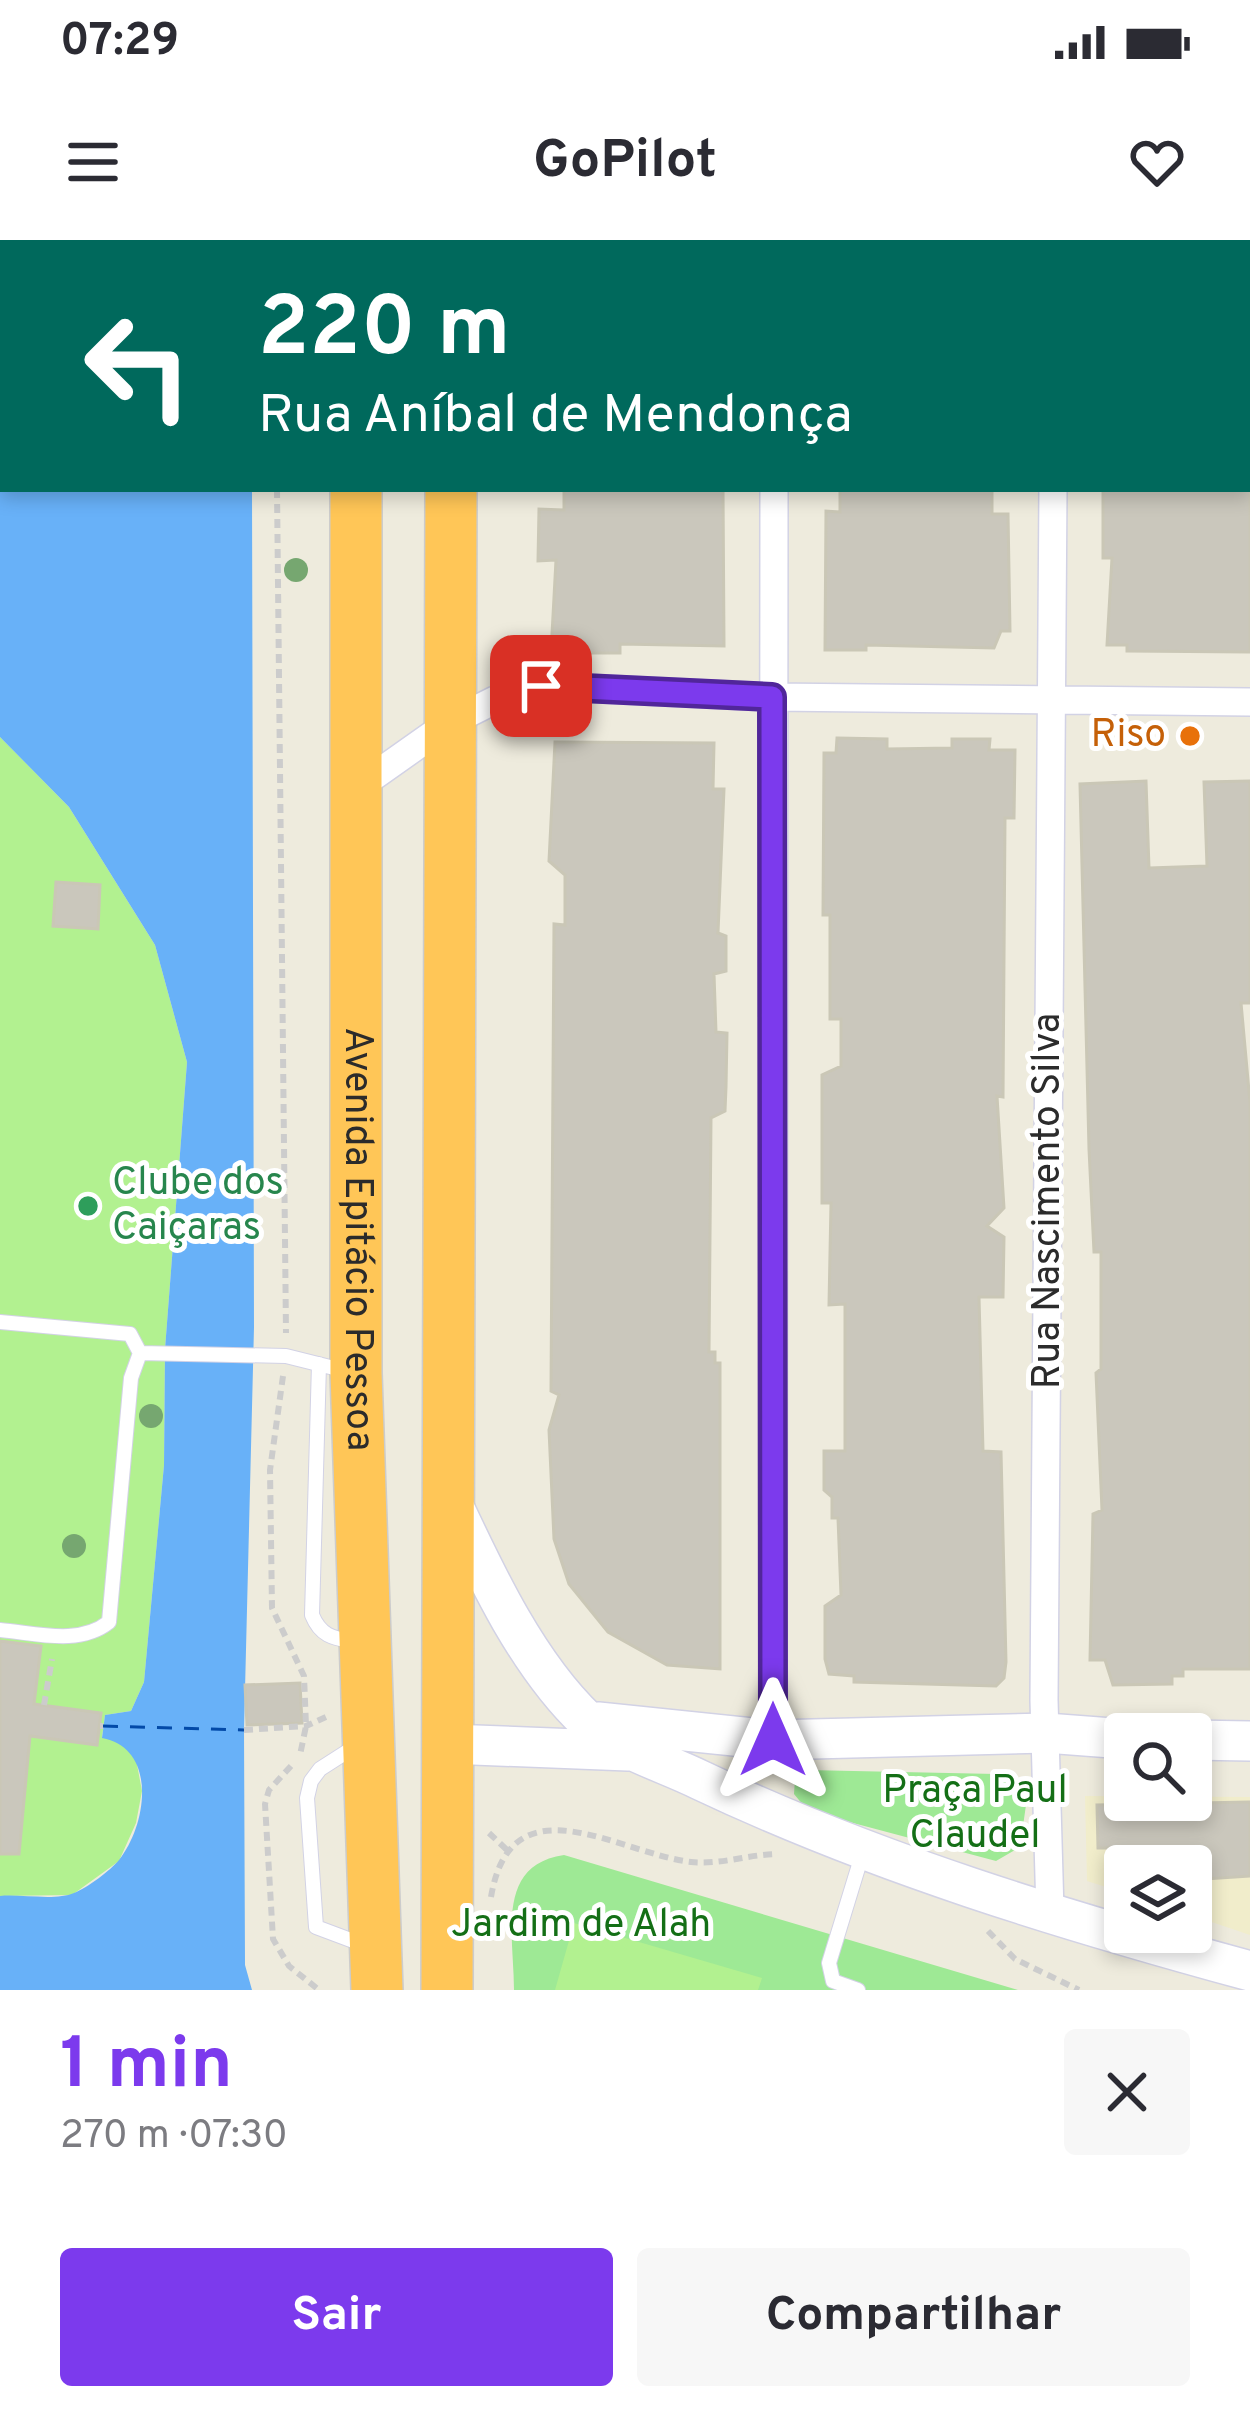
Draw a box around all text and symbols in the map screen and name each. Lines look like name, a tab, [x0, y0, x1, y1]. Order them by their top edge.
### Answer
text: 07:29	[60, 14, 179, 71]
text: GoPilot	[533, 128, 717, 197]
icon: menu	[60, 129, 126, 195]
icon: heart	[1124, 129, 1190, 195]
text: 220 m	[258, 279, 511, 385]
icon: left	[60, 288, 216, 444]
text: Rua Aníbal de Mendonça	[258, 383, 853, 452]
pin	[490, 635, 592, 737]
icon: arrive	[508, 653, 574, 719]
place label: Riso	[1090, 712, 1166, 761]
marker: Riso	[1177, 723, 1203, 749]
street label: Rua Nascimento Silva	[1025, 1013, 1074, 1389]
street label: Avenida Epitácio Pessoa	[331, 1027, 383, 1452]
place label: Clube dos Caiçaras	[112, 1160, 284, 1254]
marker: Clube dos Caiçaras	[75, 1193, 101, 1219]
position arrow	[710, 1677, 836, 1803]
map controls	[1104, 1713, 1212, 1953]
button: search	[1104, 1713, 1212, 1821]
park label: Praça Paul Claudel	[882, 1768, 1068, 1862]
button: layers	[1104, 1845, 1212, 1953]
park label: Jardim de Alah	[451, 1902, 711, 1951]
text: 1 min	[60, 2022, 233, 2114]
button: close	[1064, 2029, 1190, 2155]
text: 270 m · 07:30	[60, 2113, 288, 2162]
button: Sair	[60, 2248, 613, 2386]
button: Compartilhar	[637, 2248, 1190, 2386]

